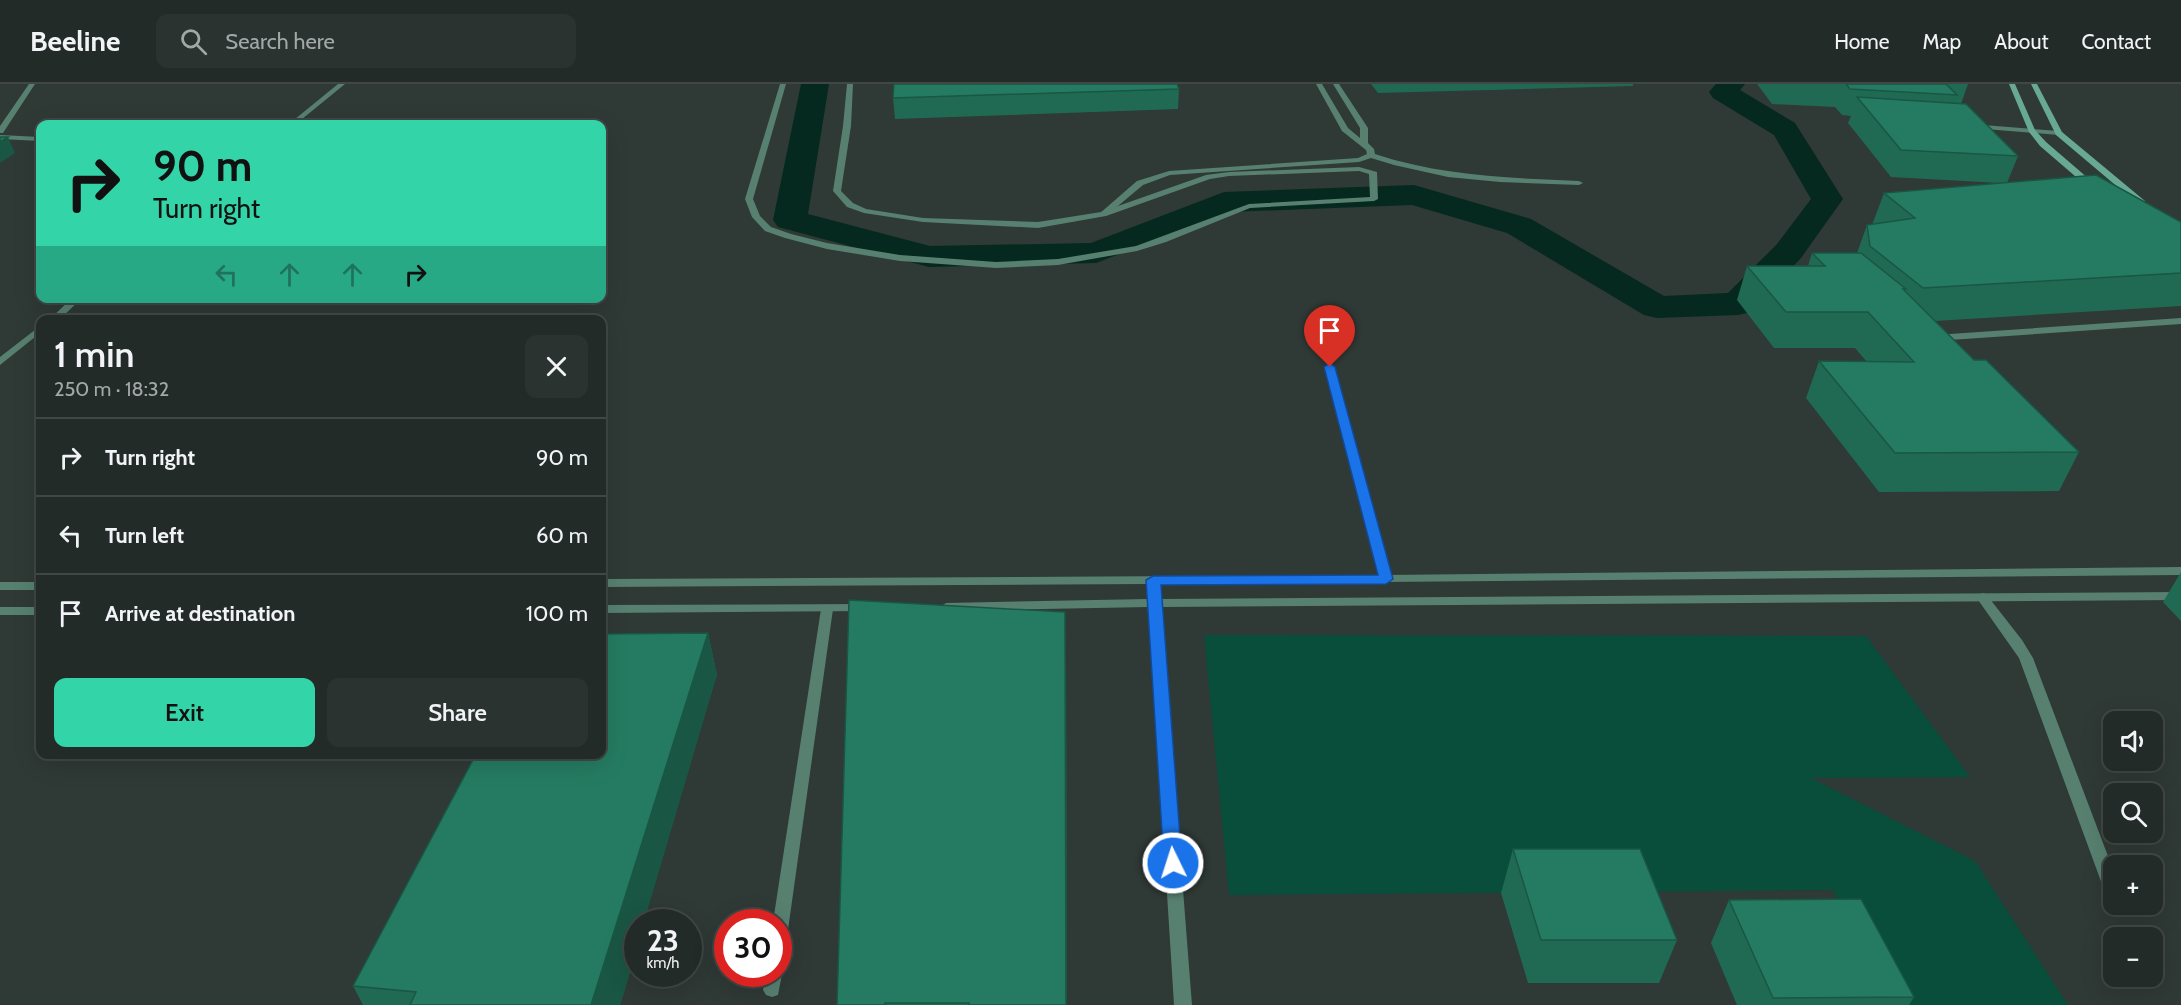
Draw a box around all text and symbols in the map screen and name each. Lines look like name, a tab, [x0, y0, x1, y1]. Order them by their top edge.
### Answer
search box	[156, 14, 576, 68]
text: Beeline	[30, 24, 120, 58]
icon: search	[177, 25, 210, 58]
text: Search here	[225, 28, 335, 55]
text: Home	[1834, 29, 1890, 54]
text: Map	[1923, 29, 1961, 54]
text: About	[1994, 29, 2048, 54]
text: Contact	[2081, 29, 2151, 54]
text: 90 m	[153, 140, 252, 192]
icon: right	[54, 144, 132, 222]
text: Turn right	[153, 192, 260, 225]
icon: left	[210, 258, 243, 291]
icon: ahead	[273, 258, 306, 291]
icon: ahead	[336, 258, 369, 291]
icon: right	[399, 258, 432, 291]
pin	[1304, 305, 1355, 367]
icon: arrive	[1313, 314, 1346, 347]
text: 1 min	[54, 332, 134, 376]
button: close	[525, 335, 588, 398]
text: 250 m · 18:32	[54, 377, 169, 401]
icon: right	[54, 441, 87, 474]
text: Turn right	[105, 444, 195, 471]
text: 90 m	[536, 444, 588, 471]
icon: left	[54, 519, 87, 552]
text: Turn left	[105, 522, 184, 549]
text: 60 m	[536, 522, 588, 549]
icon: arrive	[54, 597, 87, 630]
text: Arrive at destination	[105, 600, 295, 627]
text: 100 m	[526, 600, 588, 627]
button: Exit	[54, 678, 315, 747]
button: Share	[327, 678, 588, 747]
map controls	[2103, 711, 2163, 987]
button: sound	[2103, 711, 2163, 771]
button: search	[2103, 783, 2163, 843]
position arrow	[1141, 831, 1205, 895]
button: +	[2103, 855, 2163, 915]
speed limit sign: 30	[714, 909, 792, 987]
text: 23	[647, 922, 679, 959]
button: −	[2103, 927, 2163, 987]
text: km/h	[647, 954, 679, 972]

